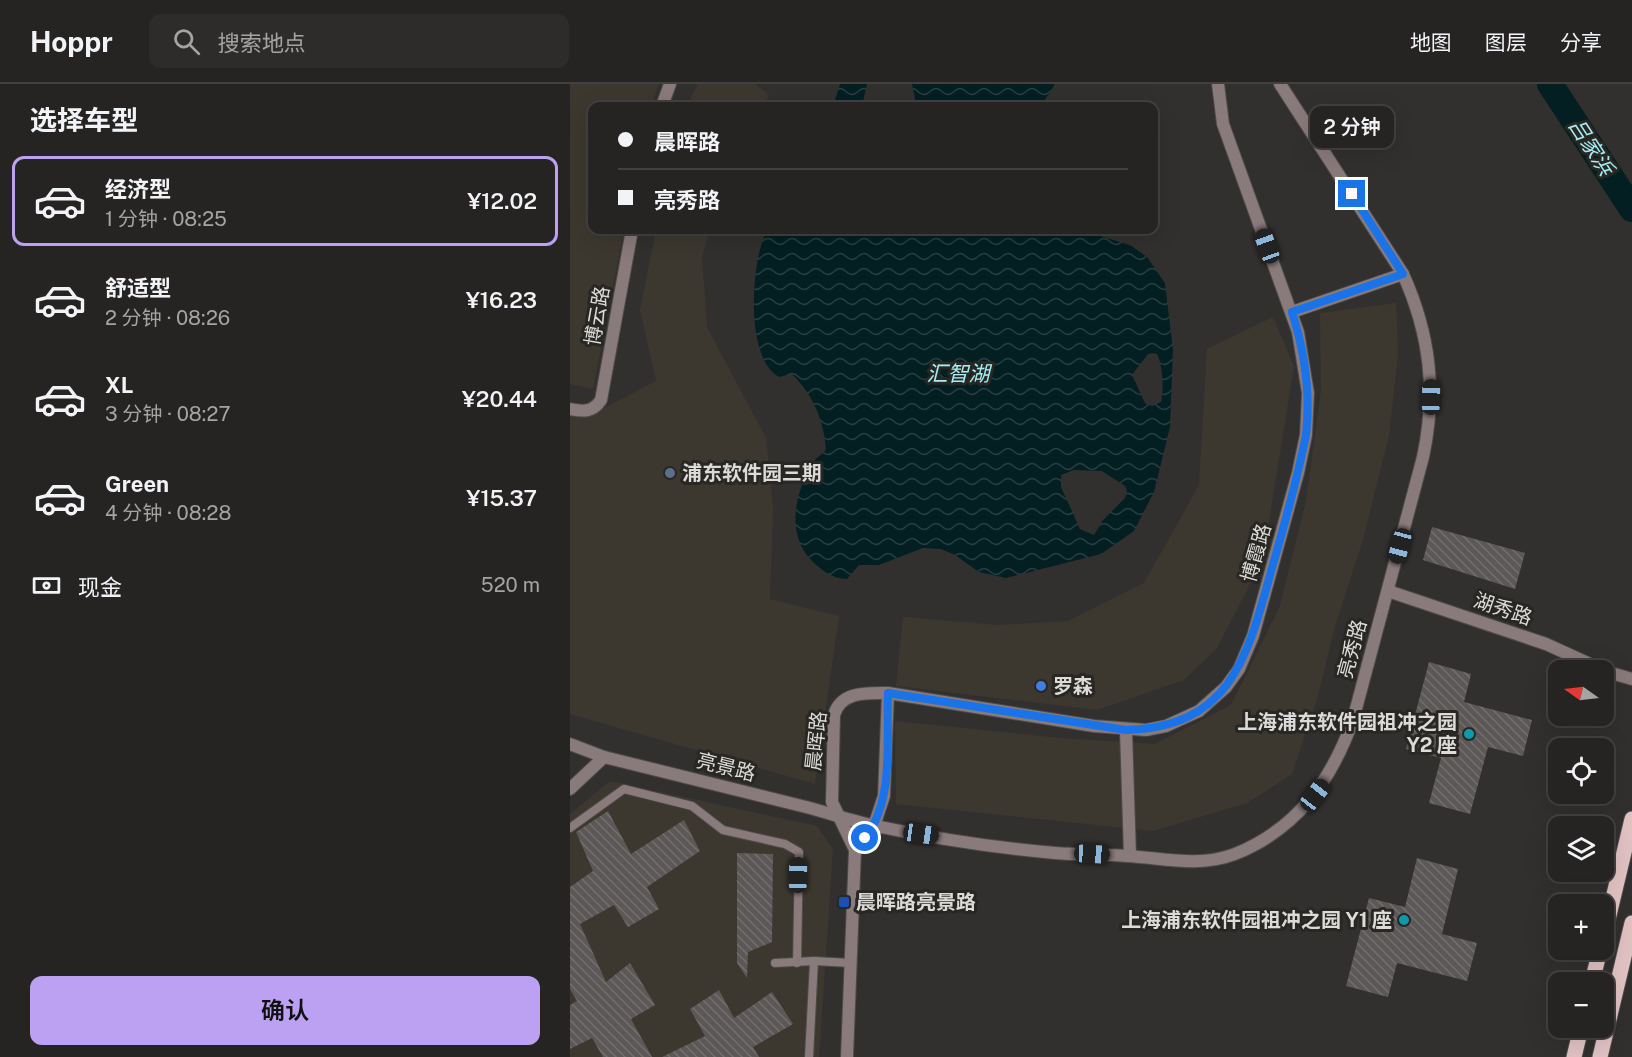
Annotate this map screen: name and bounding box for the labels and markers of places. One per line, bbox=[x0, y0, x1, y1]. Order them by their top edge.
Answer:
place label: 浦东软件园三期 bbox=[682, 461, 822, 485]
marker: 浦东软件园三期 bbox=[663, 466, 677, 480]
place label: 罗森 bbox=[1053, 674, 1093, 698]
marker: 罗森 bbox=[1034, 679, 1048, 693]
place label: 上海浦东软件园祖冲之园 Y2 座 bbox=[1237, 710, 1457, 757]
marker: 上海浦东软件园祖冲之园 Y2 座 bbox=[1462, 727, 1476, 741]
place label: 晨晖路亮景路 bbox=[856, 890, 976, 914]
marker: 晨晖路亮景路 bbox=[837, 895, 851, 909]
place label: 上海浦东软件园祖冲之园 Y1 座 bbox=[1121, 908, 1392, 932]
marker: 上海浦东软件园祖冲之园 Y1 座 bbox=[1397, 913, 1411, 927]

